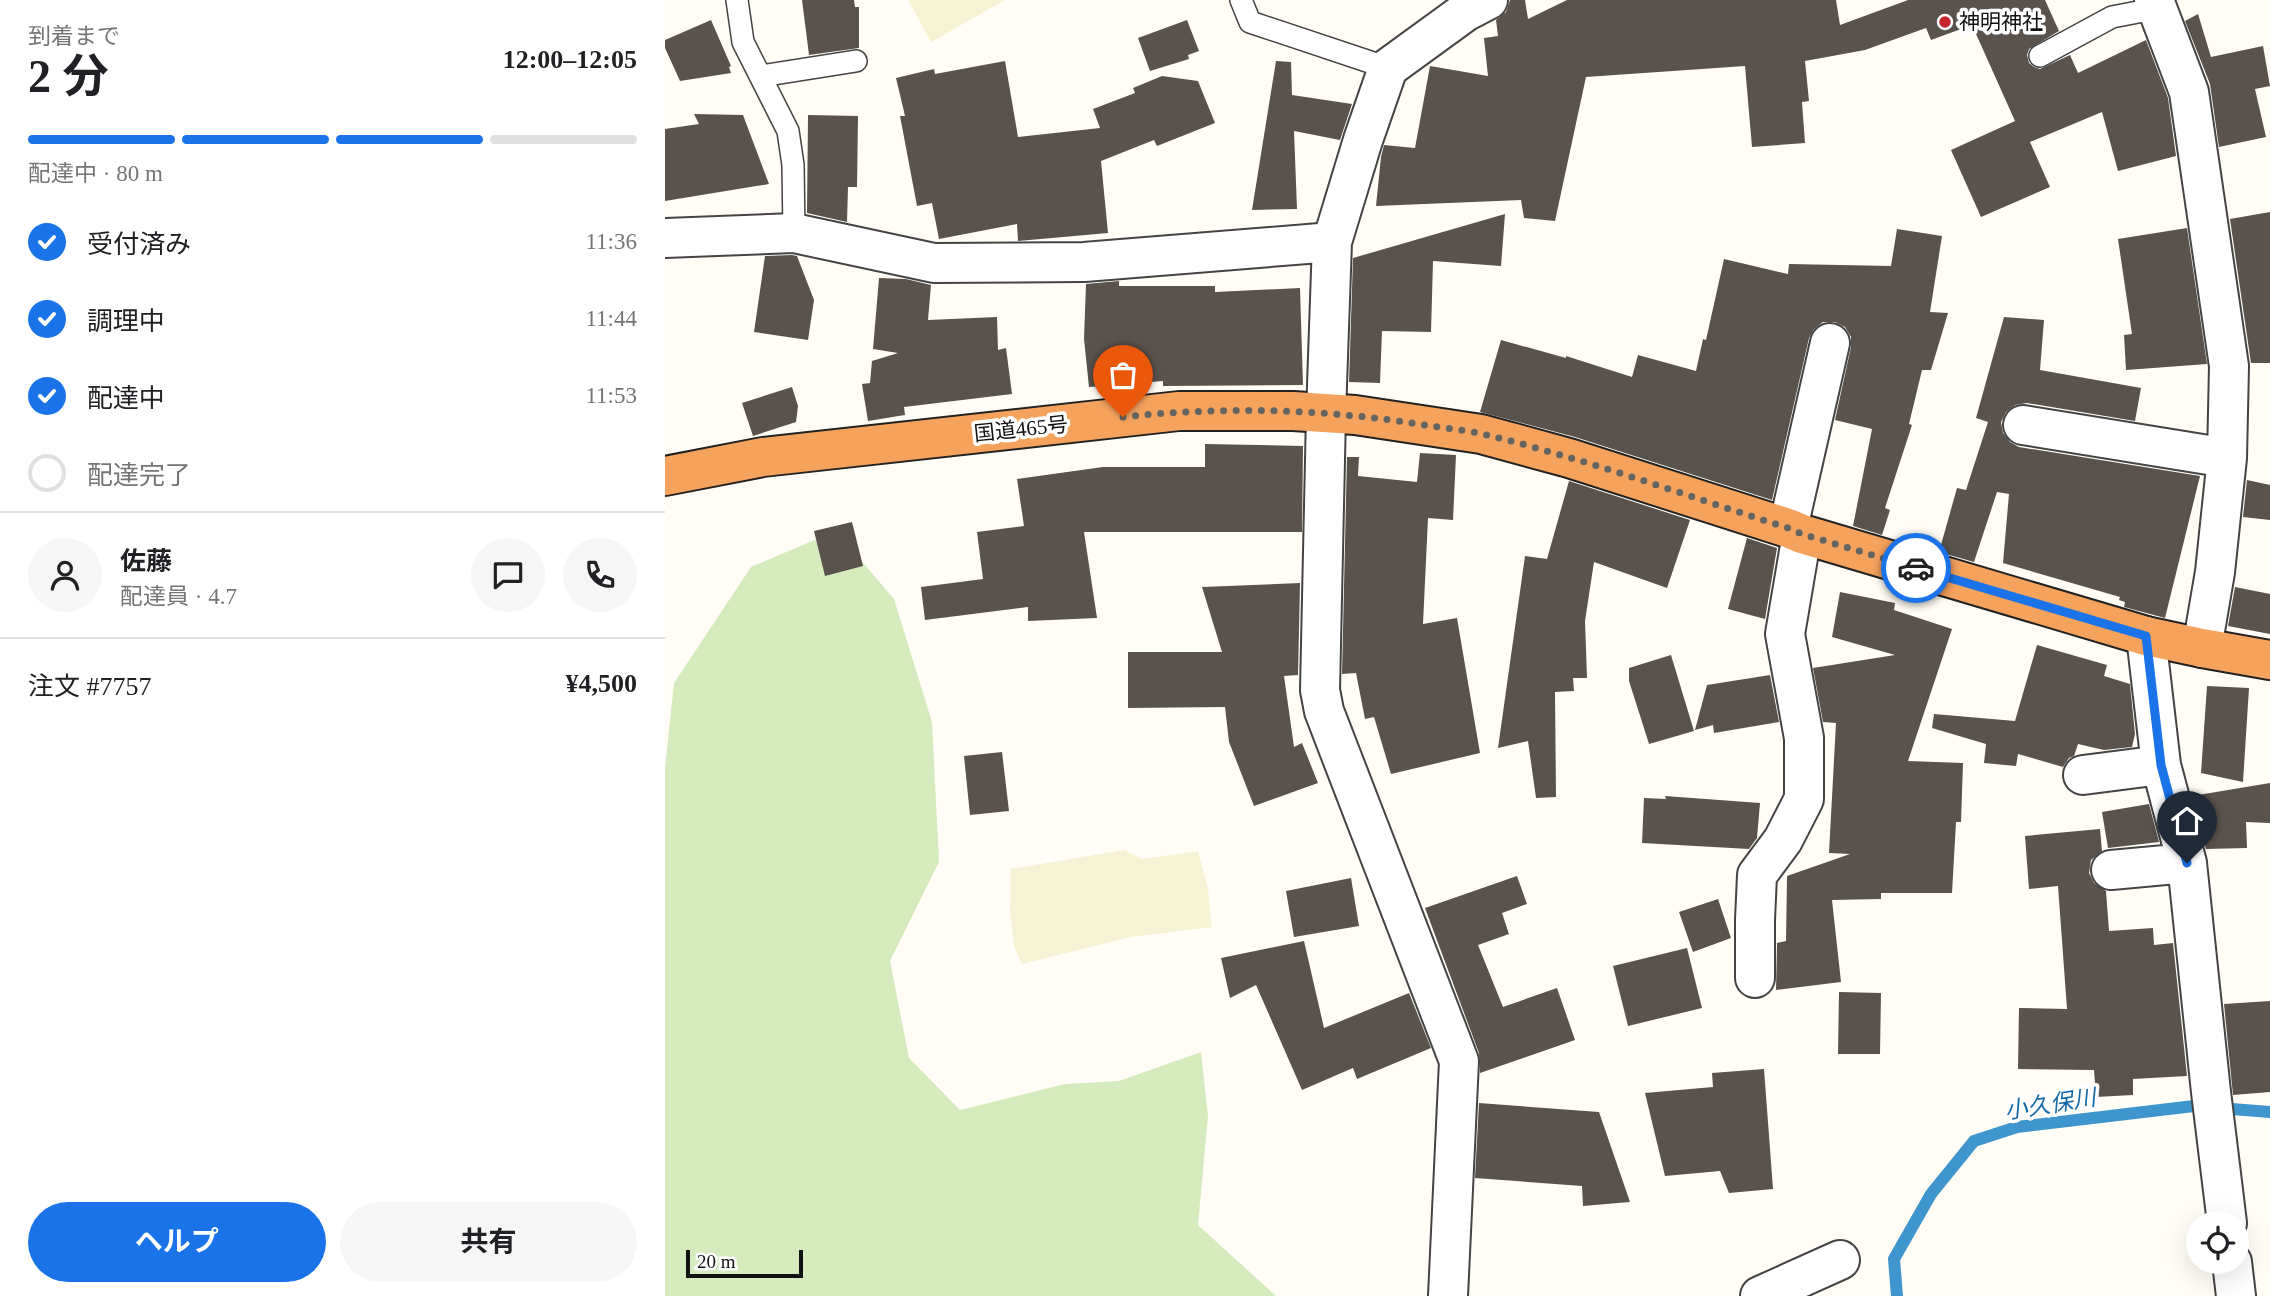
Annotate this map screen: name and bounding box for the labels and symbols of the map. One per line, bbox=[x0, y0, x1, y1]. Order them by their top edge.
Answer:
place label: 神明神社 bbox=[1959, 10, 2043, 34]
marker: 神明神社 bbox=[1937, 14, 1953, 30]
pin bbox=[1093, 345, 1153, 417]
street label: 国道465号 bbox=[973, 412, 1069, 446]
courier bbox=[1881, 533, 1951, 603]
pin bbox=[2157, 791, 2217, 863]
water label: 小久保川 bbox=[2003, 1084, 2100, 1124]
scale bar bbox=[686, 1247, 803, 1279]

